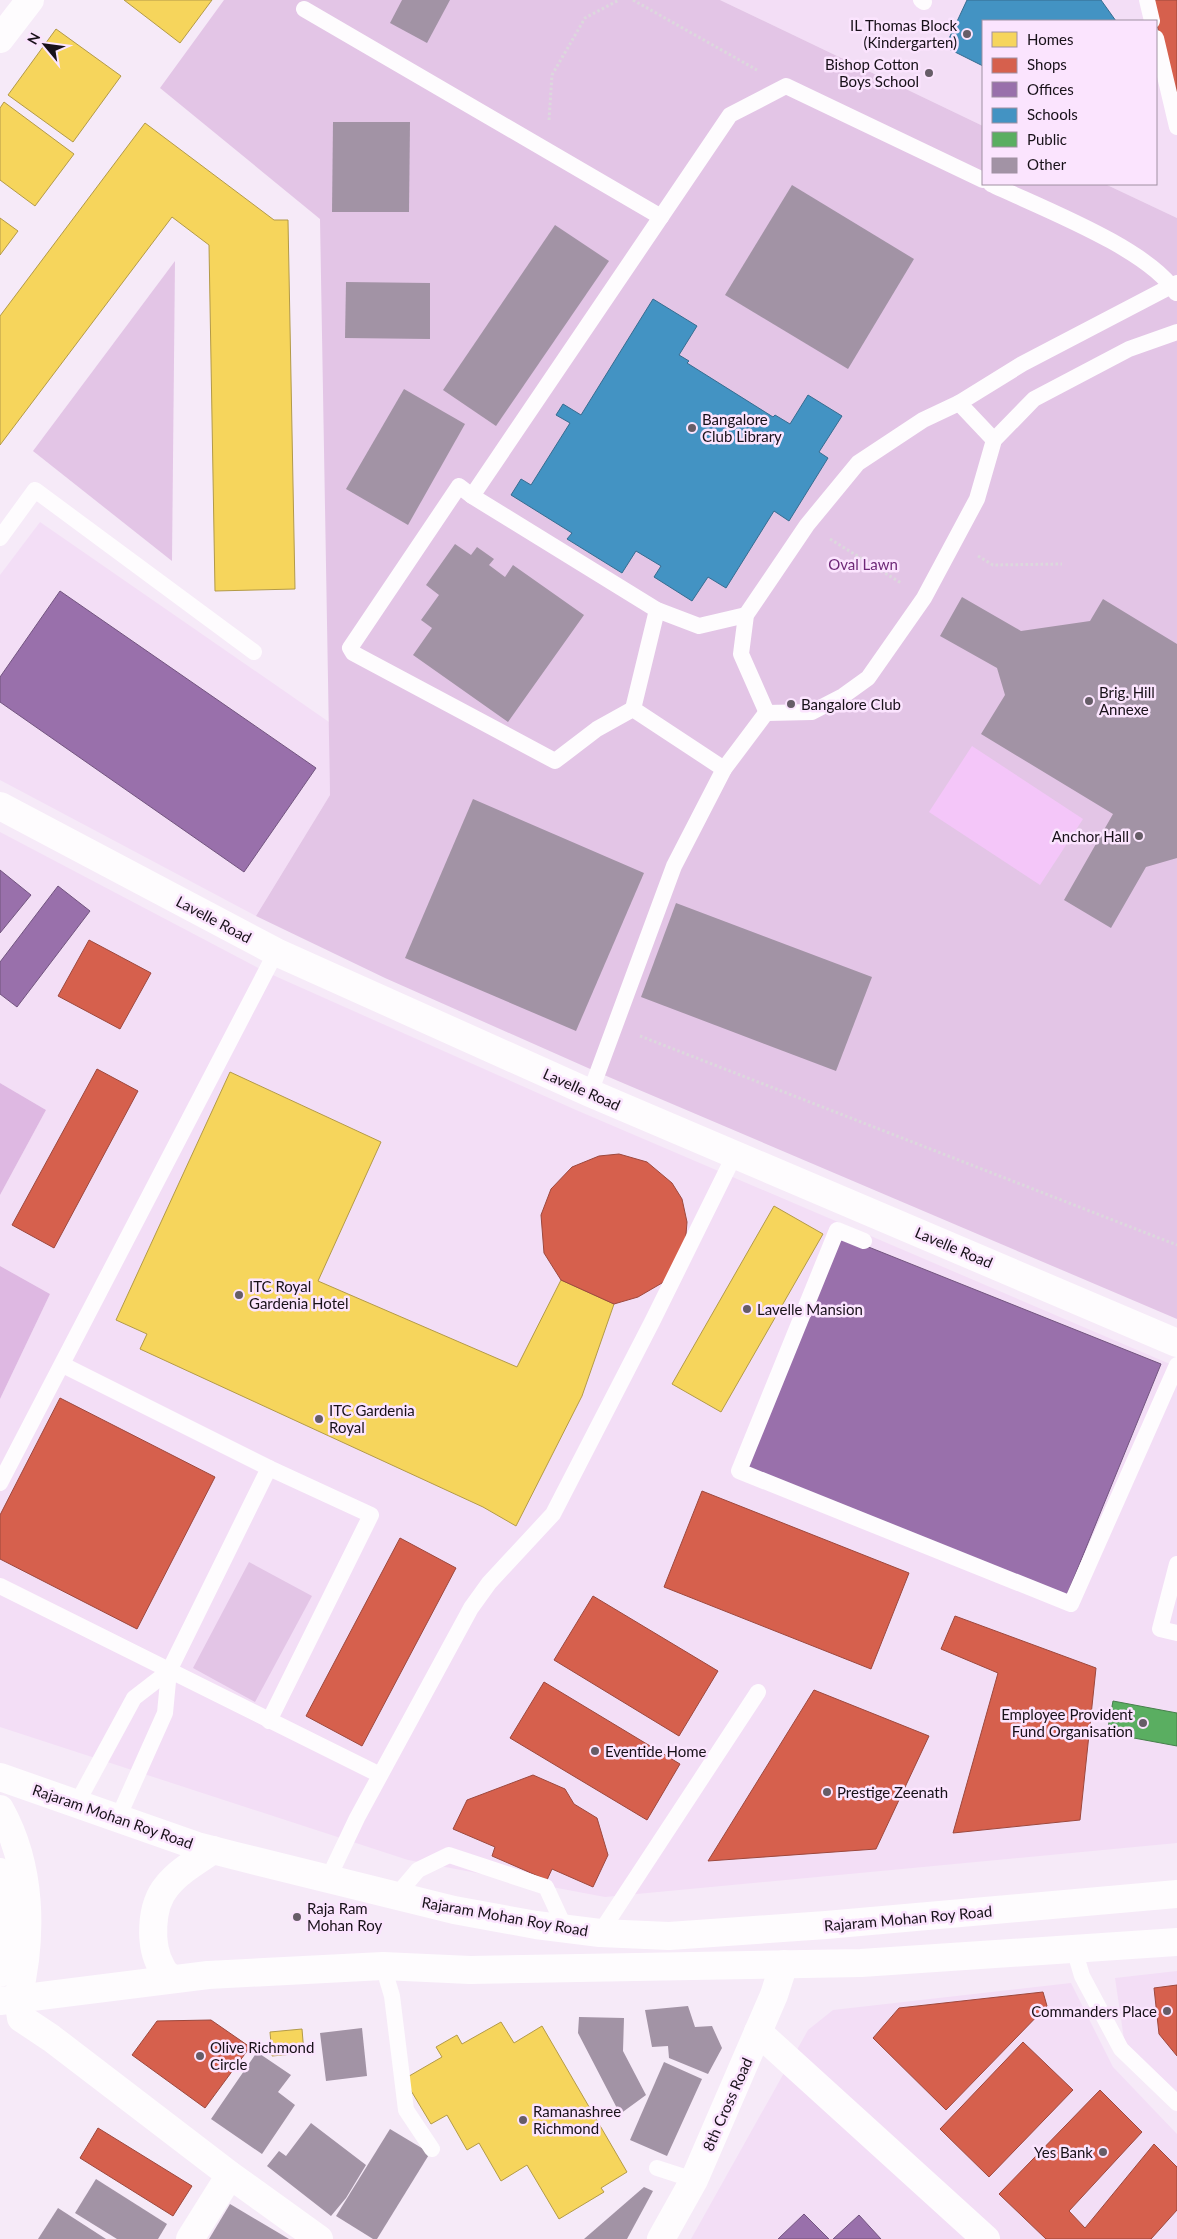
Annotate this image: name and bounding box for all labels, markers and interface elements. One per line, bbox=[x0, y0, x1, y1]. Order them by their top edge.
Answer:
place label: IL Thomas Block (Kindergarten) bbox=[850, 16, 957, 51]
north arrow bbox=[20, 20, 70, 70]
legend bbox=[982, 20, 1157, 185]
marker: IL Thomas Block (Kindergarten) bbox=[961, 28, 973, 40]
text: N bbox=[23, 30, 43, 47]
text: Homes bbox=[1027, 30, 1073, 48]
place label: Bishop Cotton Boys School bbox=[825, 55, 919, 90]
text: Shops bbox=[1027, 55, 1067, 73]
marker: Bishop Cotton Boys School bbox=[923, 67, 935, 79]
text: Offices bbox=[1027, 80, 1074, 98]
text: Schools bbox=[1027, 105, 1078, 123]
text: Public bbox=[1027, 130, 1067, 148]
text: Other bbox=[1027, 155, 1067, 173]
place label: Bangalore Club Library bbox=[702, 410, 782, 445]
marker: Bangalore Club Library bbox=[686, 422, 698, 434]
park label: Oval Lawn bbox=[828, 555, 898, 573]
place label: Brig. Hill Annexe bbox=[1099, 683, 1155, 718]
place label: Bangalore Club bbox=[801, 695, 901, 713]
marker: Brig. Hill Annexe bbox=[1083, 695, 1095, 707]
marker: Bangalore Club bbox=[785, 698, 797, 710]
place label: Anchor Hall bbox=[1052, 827, 1129, 845]
marker: Anchor Hall bbox=[1133, 830, 1145, 842]
street label: Lavelle Road bbox=[173, 892, 255, 946]
street label: Lavelle Road bbox=[541, 1064, 623, 1114]
street label: Lavelle Road bbox=[912, 1223, 996, 1271]
place label: ITC Royal Gardenia Hotel bbox=[249, 1277, 349, 1312]
marker: ITC Royal Gardenia Hotel bbox=[233, 1289, 245, 1301]
place label: Lavelle Mansion bbox=[757, 1300, 863, 1318]
marker: Lavelle Mansion bbox=[741, 1303, 753, 1315]
place label: ITC Gardenia Royal bbox=[329, 1401, 415, 1436]
marker: ITC Gardenia Royal bbox=[313, 1413, 325, 1425]
place label: Employee Provident Fund Organisation bbox=[1001, 1705, 1134, 1740]
marker: Employee Provident Fund Organisation bbox=[1137, 1717, 1149, 1729]
place label: Eventide Home bbox=[605, 1742, 706, 1760]
marker: Eventide Home bbox=[589, 1745, 601, 1757]
street label: Rajaram Mohan Roy Road bbox=[30, 1780, 196, 1852]
place label: Prestige Zeenath bbox=[837, 1783, 948, 1801]
marker: Prestige Zeenath bbox=[821, 1786, 833, 1798]
street label: Rajaram Mohan Roy Road bbox=[420, 1892, 590, 1940]
place label: Raja Ram Mohan Roy bbox=[307, 1899, 382, 1934]
street label: Rajaram Mohan Roy Road bbox=[823, 1902, 993, 1934]
marker: Raja Ram Mohan Roy bbox=[291, 1911, 303, 1923]
place label: Commanders Place bbox=[1031, 2002, 1157, 2020]
marker: Commanders Place bbox=[1161, 2005, 1173, 2017]
place label: Olive Richmond Circle bbox=[210, 2038, 314, 2073]
marker: Olive Richmond Circle bbox=[194, 2050, 206, 2062]
street label: 8th Cross Road bbox=[698, 2055, 756, 2153]
place label: Ramanashree Richmond bbox=[533, 2102, 621, 2137]
marker: Ramanashree Richmond bbox=[517, 2114, 529, 2126]
place label: Yes Bank bbox=[1034, 2143, 1093, 2161]
marker: Yes Bank bbox=[1097, 2146, 1109, 2158]

